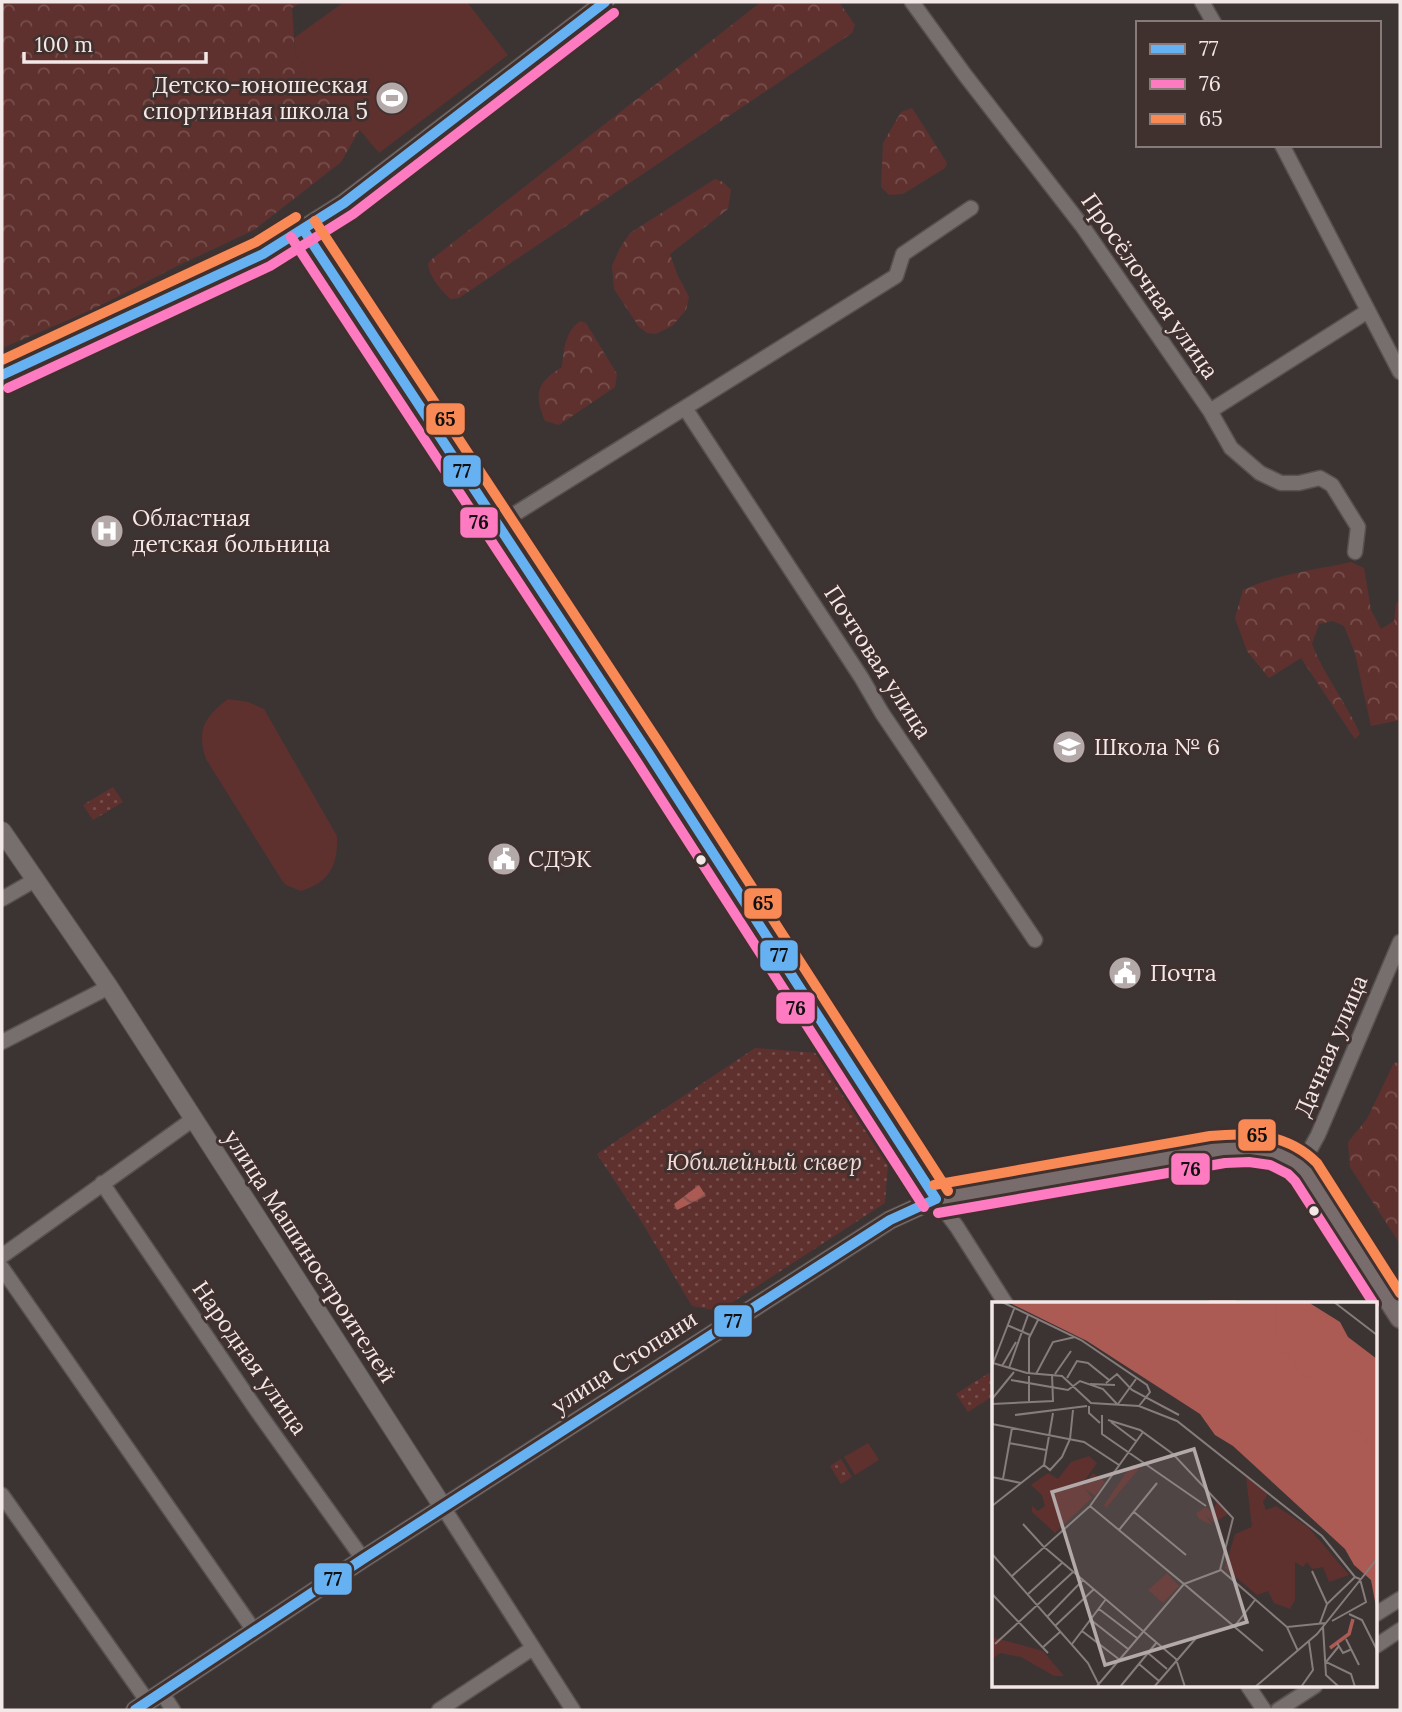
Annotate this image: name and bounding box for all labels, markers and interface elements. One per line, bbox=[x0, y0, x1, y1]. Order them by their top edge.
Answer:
scale bar bbox=[24, 21, 206, 65]
legend bbox=[1136, 21, 1381, 147]
text: 100 m bbox=[35, 31, 93, 58]
text: 77 bbox=[1199, 35, 1219, 62]
place label: Детско-юношеская спортивная школа 5 bbox=[143, 70, 368, 125]
text: 76 bbox=[1199, 70, 1221, 97]
sports icon: Детско-юношеская спортивная школа 5 bbox=[373, 79, 411, 117]
text: 65 bbox=[1199, 105, 1223, 132]
street label: Просёлочная улица bbox=[1075, 187, 1225, 384]
line badge: 65 bbox=[425, 402, 466, 436]
text: 65 bbox=[434, 407, 456, 431]
line badge: 77 bbox=[442, 454, 482, 488]
text: 77 bbox=[453, 459, 471, 483]
place label: Областная детская больница bbox=[132, 503, 331, 558]
line badge: 76 bbox=[459, 506, 499, 539]
text: 76 bbox=[469, 510, 489, 534]
hospital icon: Областная детская больница bbox=[88, 512, 126, 550]
street label: Почтовая улица bbox=[818, 580, 939, 744]
school or university icon: Школа № 6 bbox=[1050, 728, 1088, 766]
place label: Школа № 6 bbox=[1094, 732, 1220, 761]
public building icon: СДЭК bbox=[485, 840, 523, 878]
place label: СДЭК bbox=[528, 844, 592, 873]
unlabelled marker bbox=[694, 853, 708, 867]
line badge: 65 bbox=[743, 887, 783, 920]
text: 65 bbox=[752, 891, 774, 915]
line badge: 77 bbox=[759, 939, 799, 972]
text: 77 bbox=[770, 943, 788, 967]
public building icon: Почта bbox=[1106, 954, 1144, 992]
place label: Почта bbox=[1150, 958, 1217, 987]
street label: Дачная улица bbox=[1288, 970, 1374, 1121]
line badge: 76 bbox=[775, 991, 816, 1025]
text: 76 bbox=[786, 996, 806, 1020]
line badge: 65 bbox=[1237, 1118, 1277, 1152]
text: 65 bbox=[1246, 1123, 1268, 1147]
street label: улица Машиностроителей bbox=[218, 1124, 403, 1388]
park label: Юбилейный сквер bbox=[666, 1147, 862, 1176]
line badge: 76 bbox=[1170, 1152, 1211, 1186]
text: 76 bbox=[1181, 1157, 1201, 1181]
unlabelled marker bbox=[1307, 1204, 1321, 1218]
street label: Народная улица bbox=[187, 1275, 314, 1440]
inset map bbox=[992, 1302, 1378, 1688]
street label: улица Стопани bbox=[545, 1304, 702, 1419]
line badge: 77 bbox=[713, 1304, 753, 1338]
text: 77 bbox=[724, 1309, 742, 1333]
line badge: 77 bbox=[313, 1562, 353, 1596]
text: 77 bbox=[324, 1567, 342, 1591]

